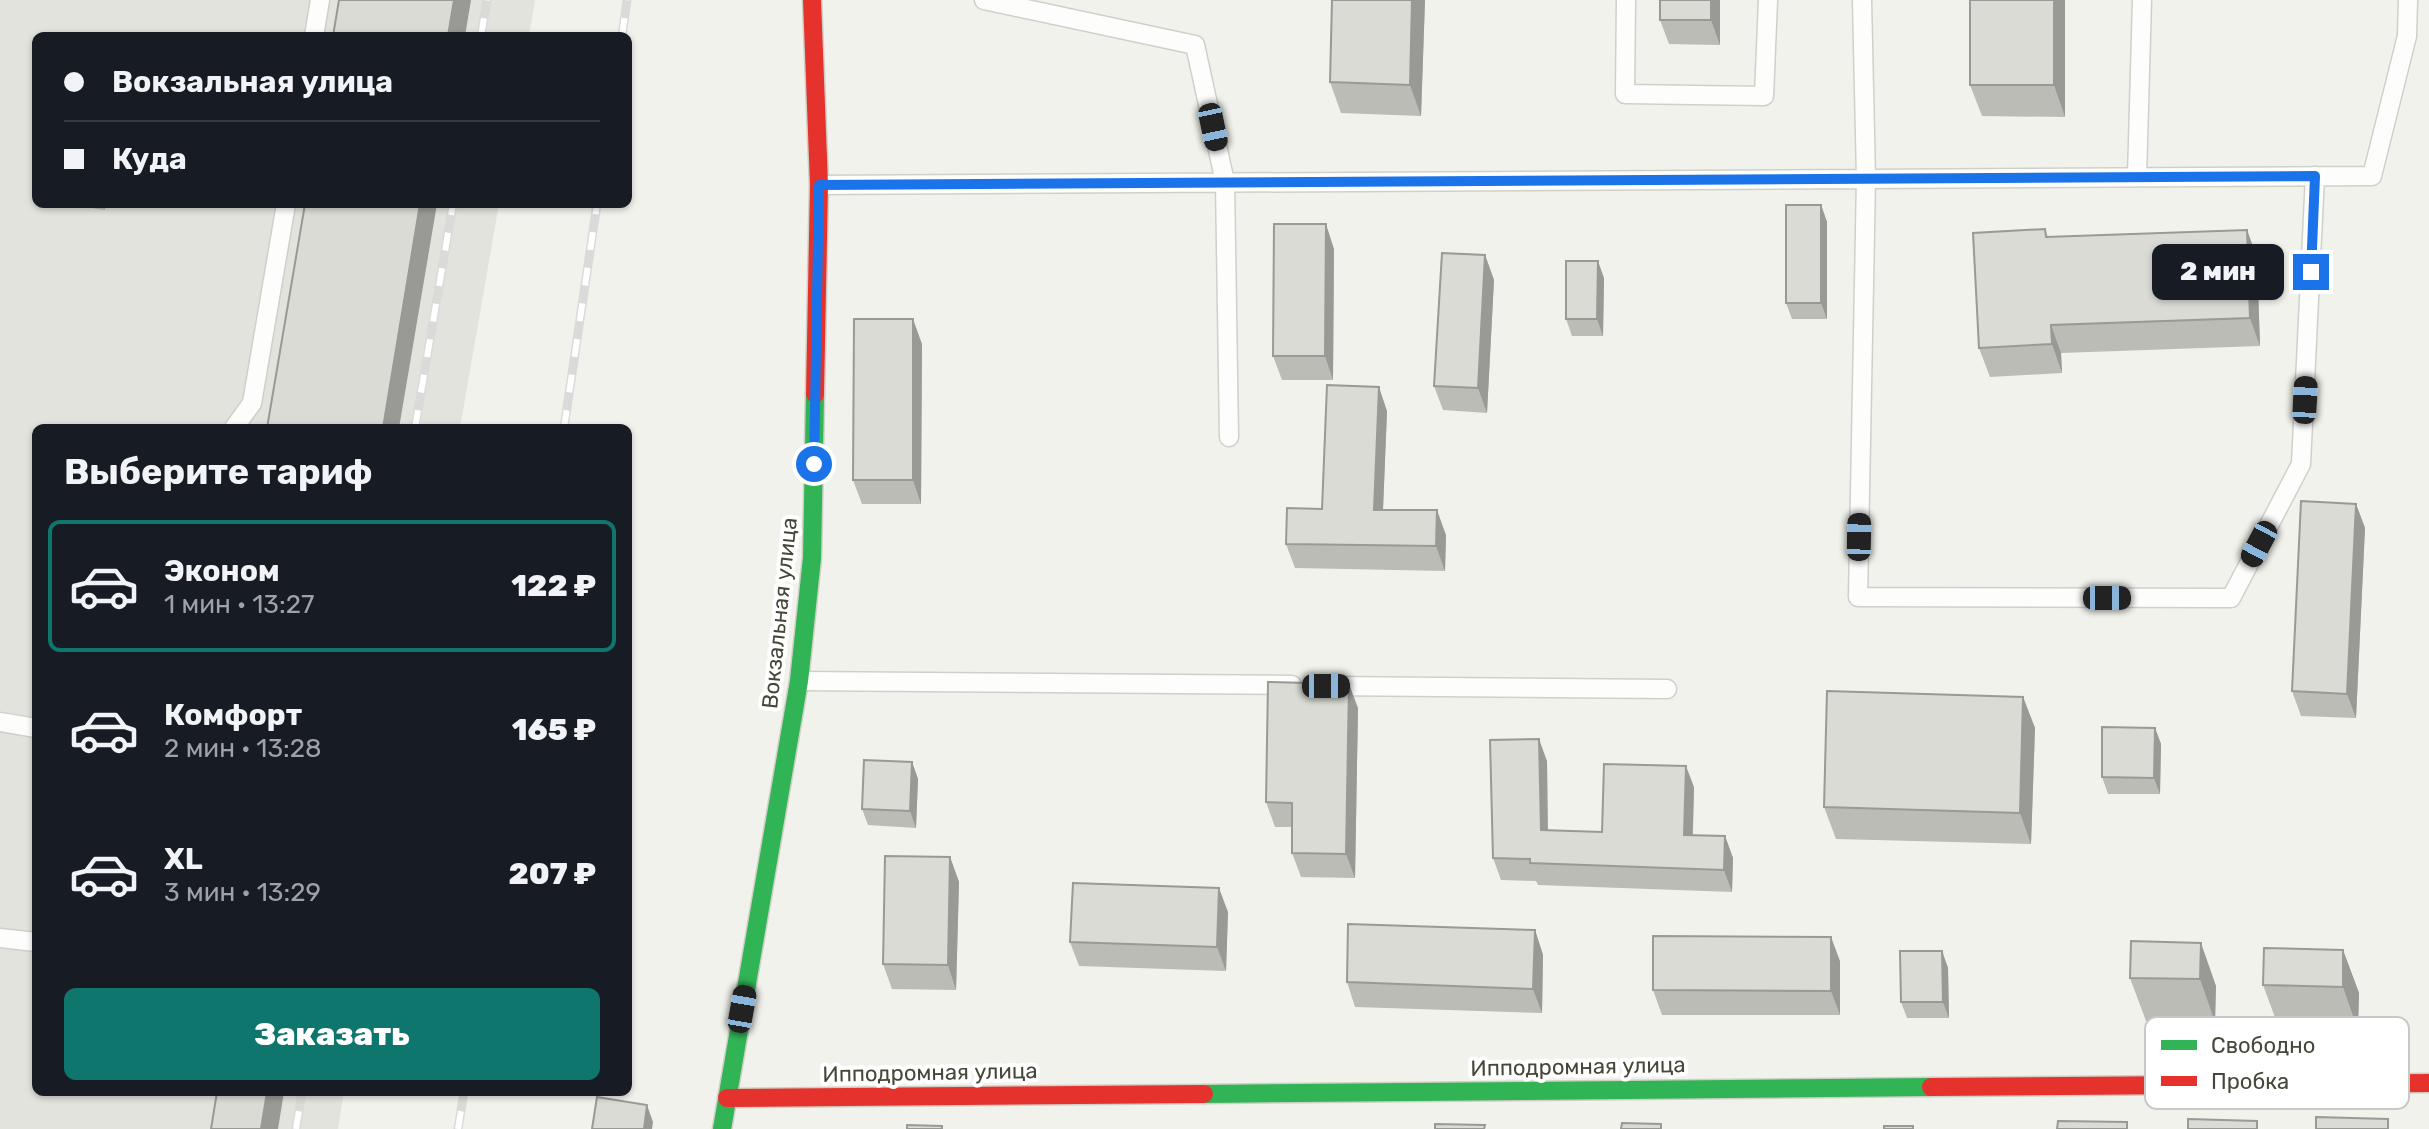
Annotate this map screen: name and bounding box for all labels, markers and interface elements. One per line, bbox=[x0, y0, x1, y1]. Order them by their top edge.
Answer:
text: Вокзальная улица bbox=[112, 64, 393, 100]
car bbox=[1196, 101, 1230, 153]
text: Куда bbox=[112, 141, 187, 177]
callout: 2 мин bbox=[2151, 244, 2283, 300]
route end bbox=[2293, 254, 2329, 290]
text: 2 мин bbox=[2180, 256, 2256, 287]
car bbox=[2292, 375, 2318, 425]
route start bbox=[796, 446, 832, 482]
text: Выберите тариф bbox=[64, 450, 373, 493]
car bbox=[1847, 513, 1871, 561]
street label: Вокзальная улица bbox=[756, 516, 803, 710]
car bbox=[2237, 517, 2281, 571]
icon: car bbox=[68, 550, 140, 622]
text: Эконом bbox=[164, 553, 280, 589]
text: 122 ₽ bbox=[511, 568, 596, 604]
car bbox=[2083, 586, 2131, 610]
text: 1 мин · 13:27 bbox=[164, 589, 314, 620]
car bbox=[1302, 674, 1350, 698]
icon: car bbox=[68, 694, 140, 766]
text: Комфорт bbox=[164, 697, 302, 733]
text: 165 ₽ bbox=[512, 712, 596, 748]
text: 2 мин · 13:28 bbox=[164, 733, 322, 764]
icon: car bbox=[68, 838, 140, 910]
text: XL bbox=[164, 841, 203, 877]
text: 207 ₽ bbox=[508, 856, 596, 892]
text: 3 мин · 13:29 bbox=[164, 877, 321, 908]
car bbox=[726, 983, 758, 1035]
button: Заказать bbox=[64, 988, 600, 1080]
legend bbox=[2145, 1017, 2409, 1109]
text: Свободно bbox=[2211, 1032, 2315, 1059]
street label: Ипподромная улица bbox=[1470, 1051, 1686, 1082]
street label: Ипподромная улица bbox=[822, 1057, 1038, 1088]
text: Пробка bbox=[2211, 1068, 2289, 1095]

